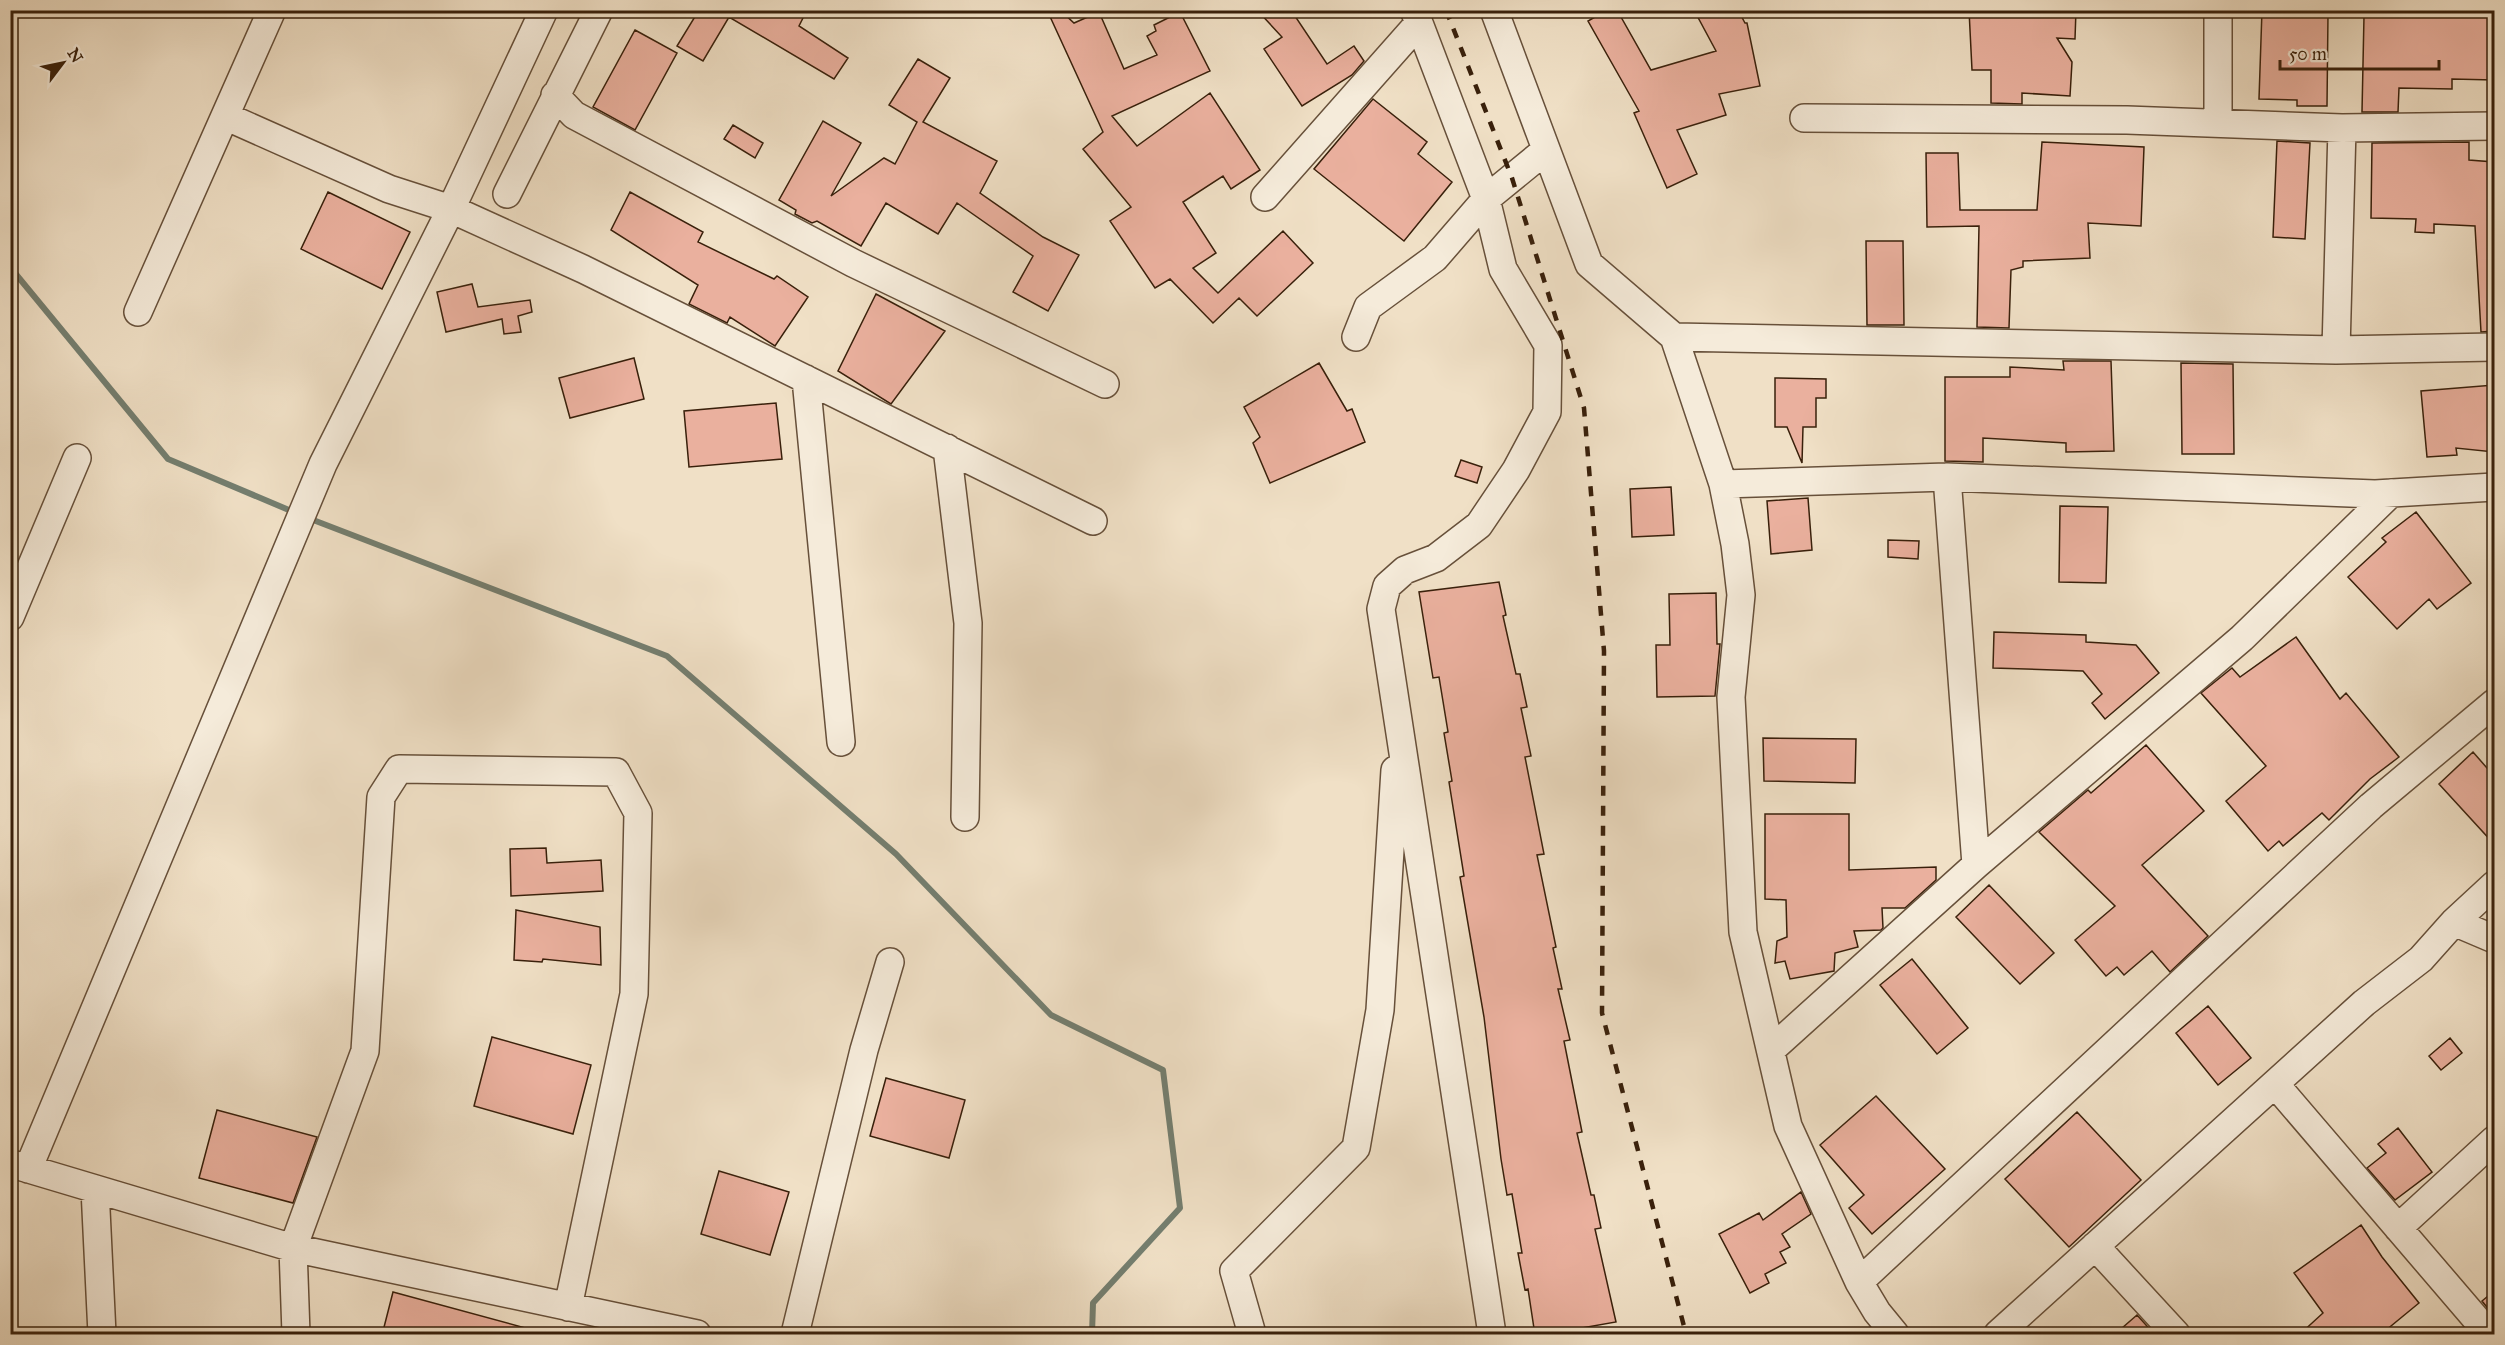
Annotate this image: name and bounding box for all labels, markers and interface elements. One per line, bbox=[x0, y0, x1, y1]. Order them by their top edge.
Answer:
north arrow bbox=[33, 33, 93, 93]
scale bar bbox=[2280, 33, 2439, 71]
text: 50 m bbox=[2289, 43, 2327, 65]
text: N bbox=[64, 45, 87, 66]

